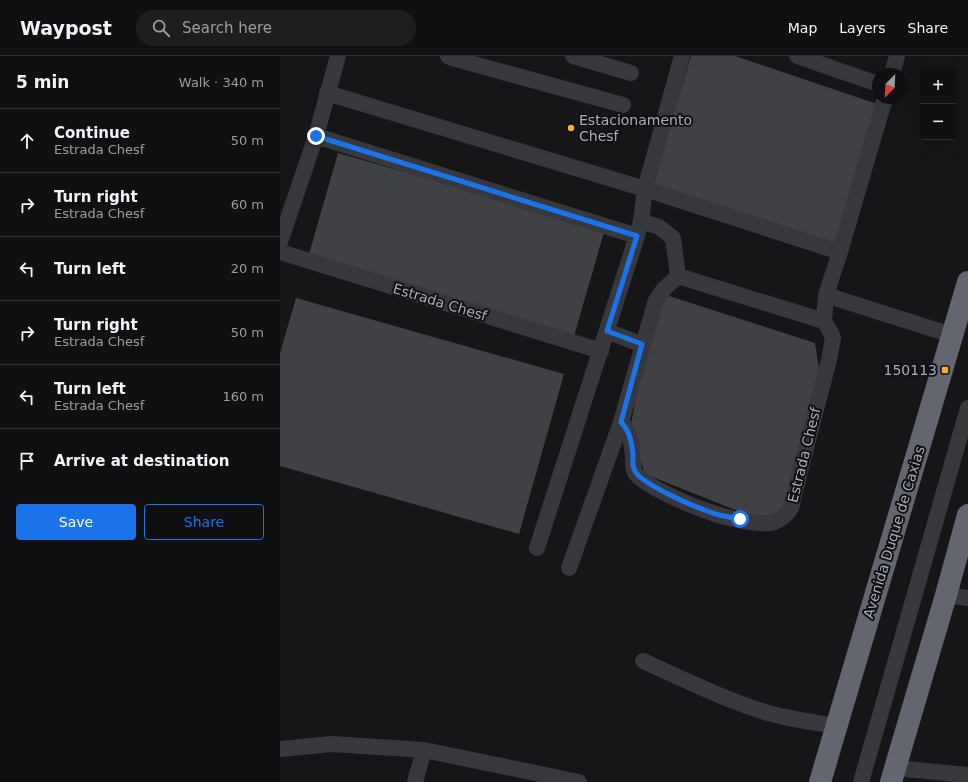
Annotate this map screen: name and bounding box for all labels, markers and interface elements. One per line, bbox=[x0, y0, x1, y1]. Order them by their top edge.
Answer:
search box bbox=[136, 10, 416, 46]
text: Waypost bbox=[20, 17, 112, 39]
icon: search bbox=[150, 17, 172, 39]
text: Search here bbox=[182, 19, 272, 37]
text: Map bbox=[788, 20, 817, 36]
text: Layers bbox=[839, 20, 886, 36]
text: Share bbox=[908, 20, 948, 36]
north arrow bbox=[872, 68, 908, 104]
map controls bbox=[920, 68, 956, 140]
button: + bbox=[920, 68, 956, 104]
text: 5 min bbox=[16, 72, 69, 92]
text: Walk · 340 m bbox=[179, 75, 264, 90]
button: − bbox=[920, 104, 956, 140]
place label: Estacionamento Chesf bbox=[579, 112, 692, 144]
marker: Estacionamento Chesf bbox=[566, 123, 576, 133]
text: Continue bbox=[54, 124, 130, 142]
route end bbox=[307, 127, 325, 145]
icon: ahead bbox=[16, 130, 38, 152]
text: 50 m bbox=[231, 133, 264, 148]
text: Estrada Chesf bbox=[54, 142, 144, 157]
text: Turn right bbox=[54, 188, 138, 206]
icon: right bbox=[16, 194, 38, 216]
text: 60 m bbox=[231, 197, 264, 212]
text: Estrada Chesf bbox=[54, 206, 144, 221]
icon: left bbox=[16, 258, 38, 280]
text: Turn left bbox=[54, 260, 126, 278]
text: 20 m bbox=[231, 261, 264, 276]
street label: Estrada Chesf bbox=[391, 280, 490, 324]
text: Turn right bbox=[54, 316, 138, 334]
icon: right bbox=[16, 322, 38, 344]
text: 50 m bbox=[231, 325, 264, 340]
text: Estrada Chesf bbox=[54, 334, 144, 349]
place label: 150113 bbox=[884, 362, 937, 378]
marker: 150113 bbox=[940, 365, 950, 375]
text: Turn left bbox=[54, 380, 126, 398]
icon: left bbox=[16, 386, 38, 408]
text: 160 m bbox=[222, 389, 264, 404]
text: Estrada Chesf bbox=[54, 398, 144, 413]
street label: Estrada Chesf bbox=[784, 405, 824, 504]
street label: Avenida Duque de Caxias bbox=[860, 444, 928, 620]
icon: arrive bbox=[16, 450, 38, 472]
text: Arrive at destination bbox=[54, 452, 229, 470]
button: Save bbox=[16, 504, 136, 540]
button: Share bbox=[144, 504, 264, 540]
route start bbox=[731, 510, 749, 528]

